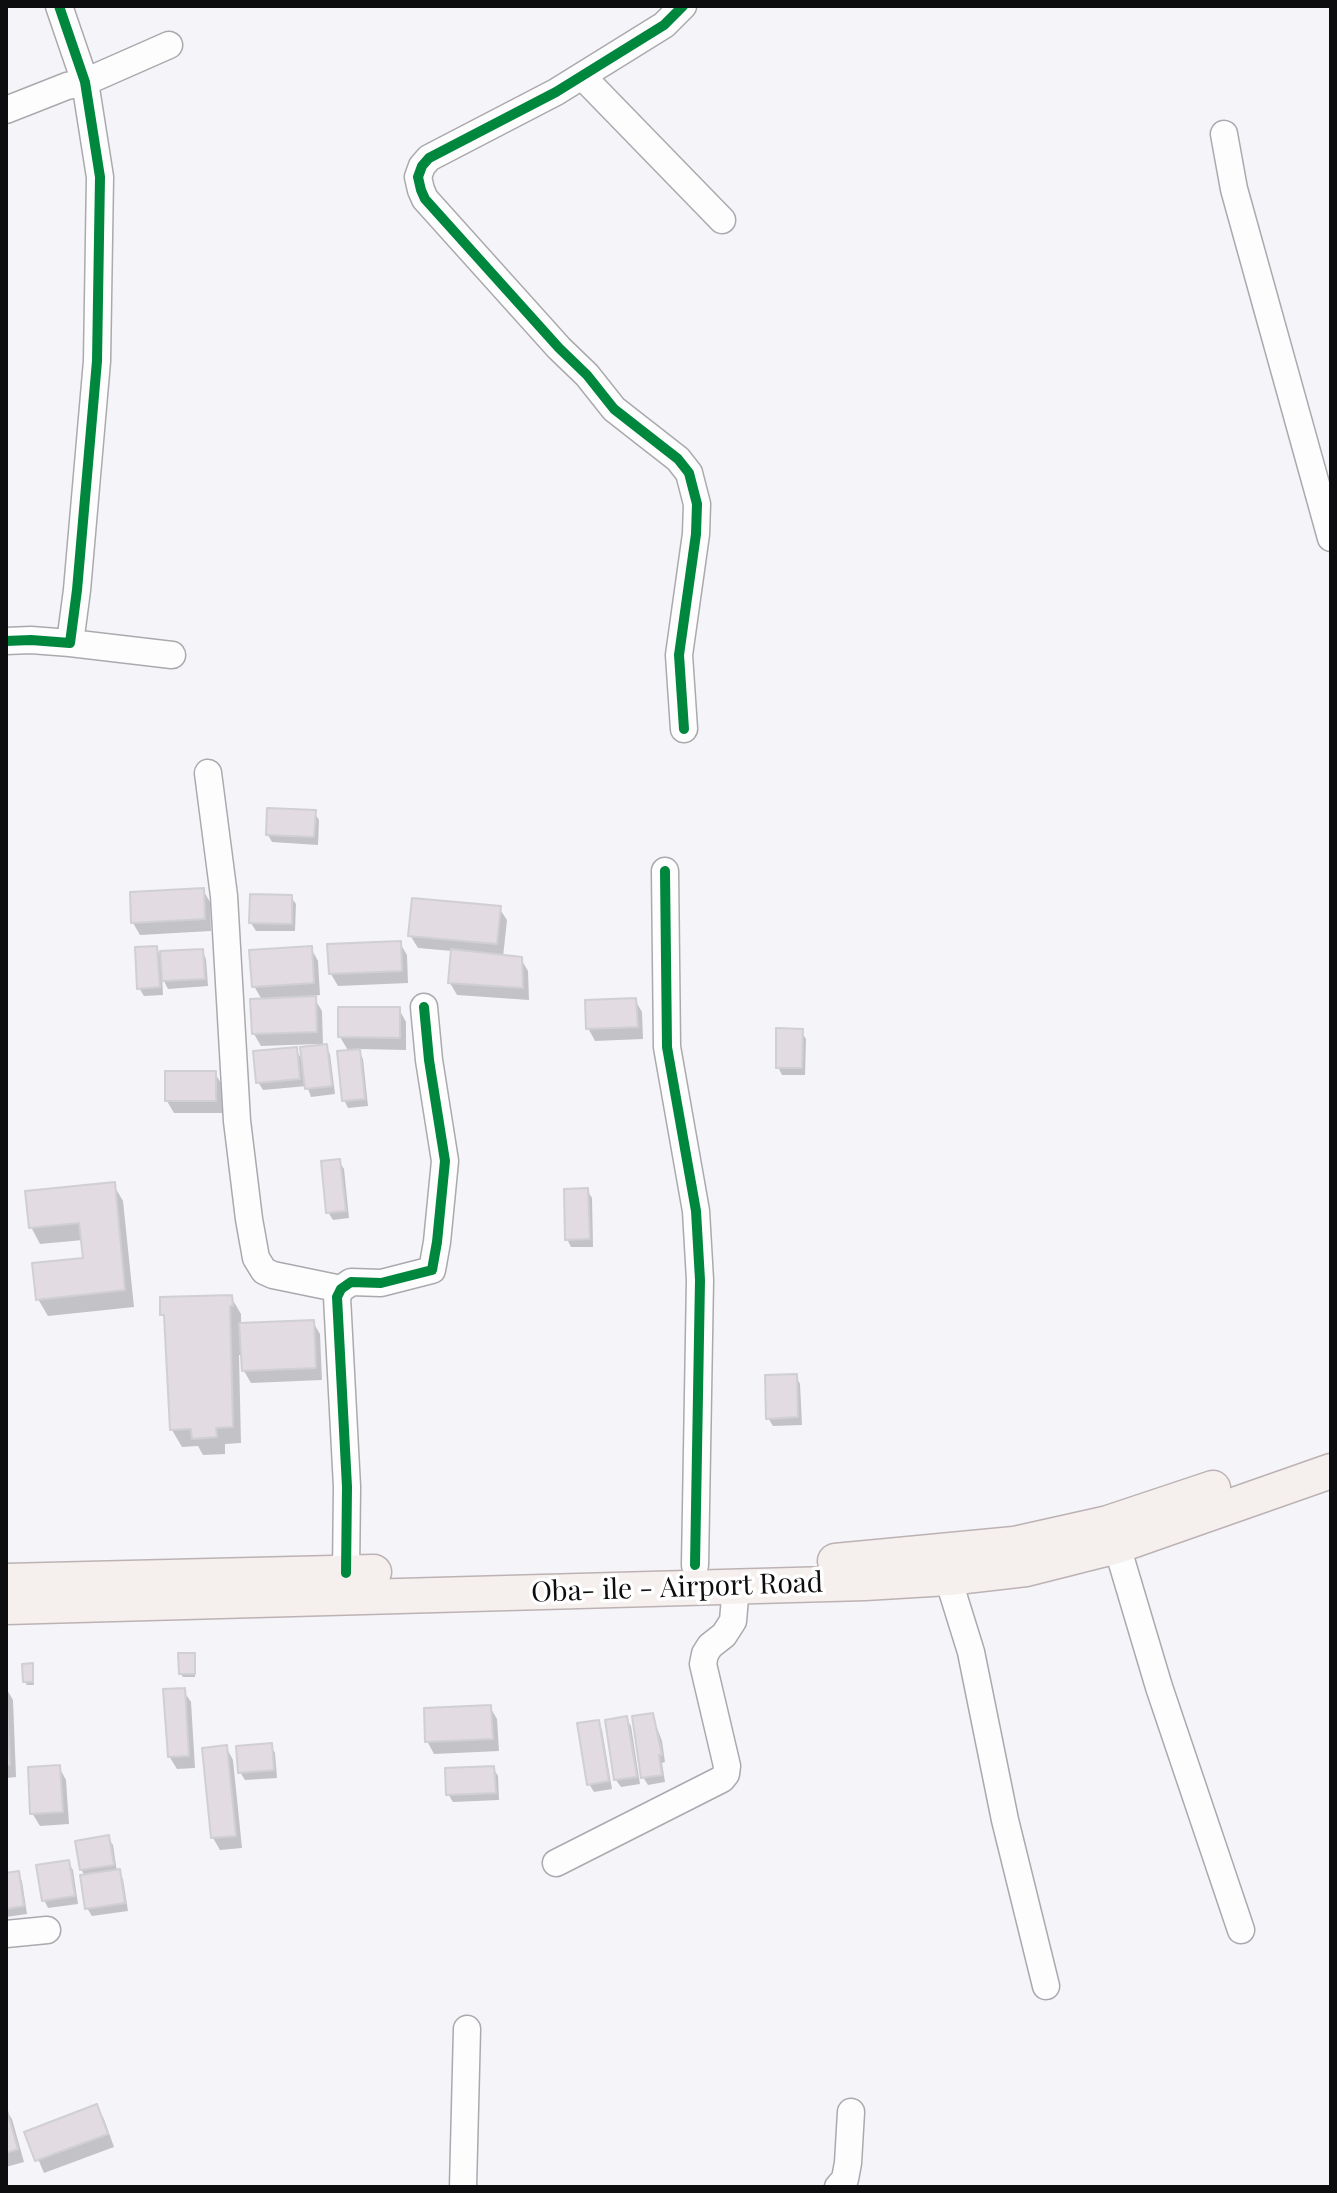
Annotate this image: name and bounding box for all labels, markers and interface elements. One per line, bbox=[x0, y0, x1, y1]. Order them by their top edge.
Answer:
street label: Oba- ile - Airport Road bbox=[530, 1566, 824, 1610]

